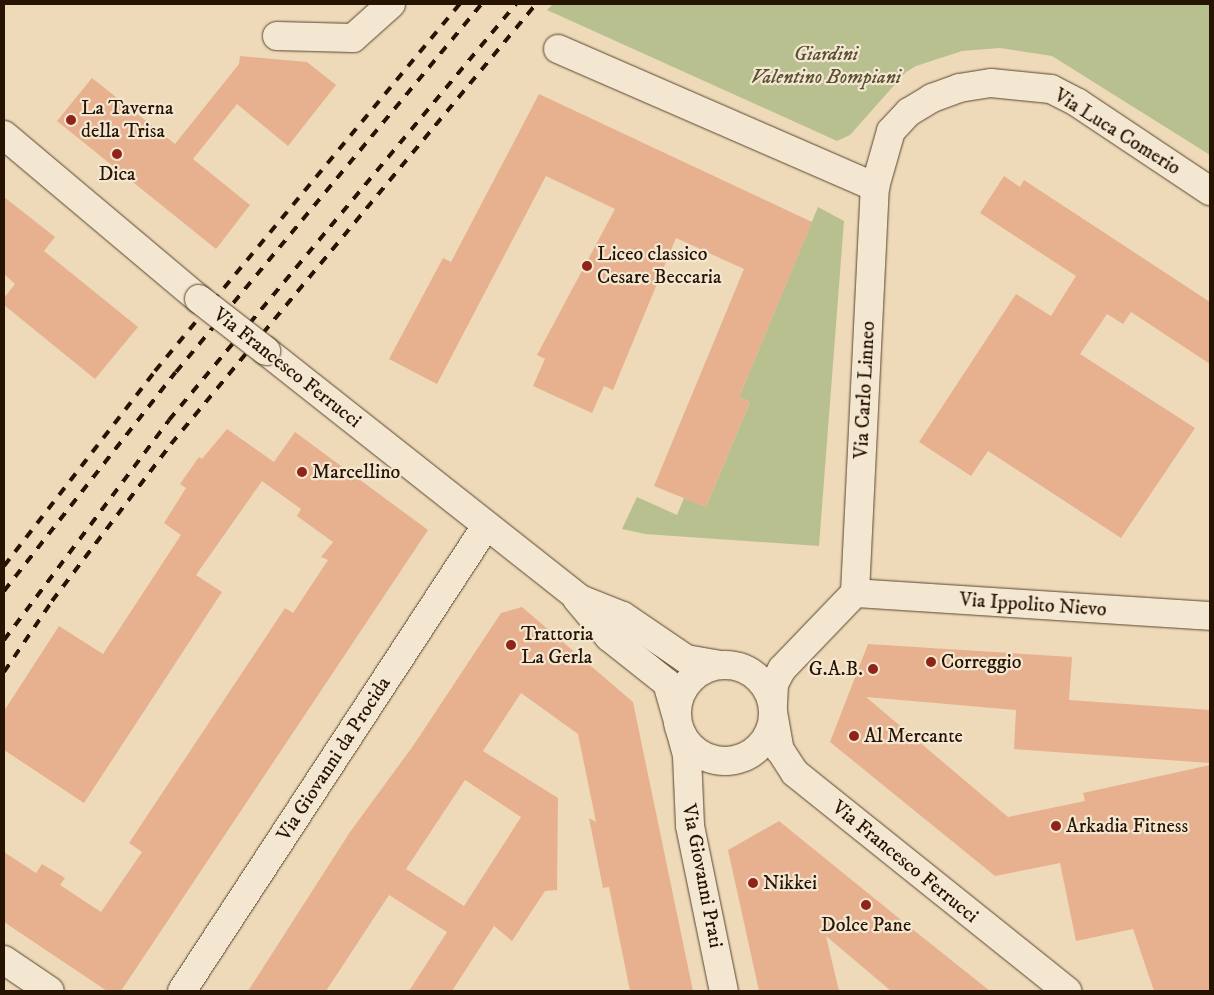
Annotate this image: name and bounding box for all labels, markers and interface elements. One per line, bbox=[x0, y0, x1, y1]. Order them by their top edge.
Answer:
park label: Giardini Valentino Bompiani bbox=[751, 43, 901, 90]
street label: Via Luca Comerio bbox=[1049, 84, 1185, 180]
place label: La Taverna della Trisa bbox=[81, 96, 173, 143]
marker: La Taverna della Trisa bbox=[65, 114, 77, 126]
marker: Dica bbox=[111, 148, 123, 160]
place label: Dica bbox=[98, 162, 136, 186]
place label: Liceo classico Cesare Beccaria bbox=[597, 243, 722, 290]
marker: Liceo classico Cesare Beccaria bbox=[581, 260, 593, 272]
street label: Via Francesco Ferrucci bbox=[208, 303, 366, 433]
street label: Via Carlo Linneo bbox=[849, 320, 881, 460]
place label: Marcellino bbox=[312, 460, 400, 484]
marker: Marcellino bbox=[296, 466, 308, 478]
street label: Via Ippolito Nievo bbox=[959, 588, 1107, 622]
place label: Trattoria La Gerla bbox=[521, 622, 594, 669]
marker: Trattoria La Gerla bbox=[505, 639, 517, 651]
place label: Correggio bbox=[941, 650, 1021, 674]
marker: Correggio bbox=[925, 656, 937, 668]
place label: G.A.B. bbox=[809, 657, 863, 681]
marker: G.A.B. bbox=[867, 663, 879, 675]
street label: Via Giovanni da Procida bbox=[272, 672, 396, 846]
place label: Al Mercante bbox=[864, 724, 963, 748]
marker: Al Mercante bbox=[848, 730, 860, 742]
street label: Via Francesco Ferrucci bbox=[827, 796, 983, 928]
street label: Via Giovanni Prati bbox=[676, 802, 728, 950]
place label: Arkadia Fitness bbox=[1066, 814, 1188, 838]
marker: Arkadia Fitness bbox=[1050, 820, 1062, 832]
place label: Nikkei bbox=[763, 871, 817, 895]
marker: Nikkei bbox=[747, 877, 759, 889]
marker: Dolce Pane bbox=[860, 899, 872, 911]
place label: Dolce Pane bbox=[821, 913, 911, 937]

